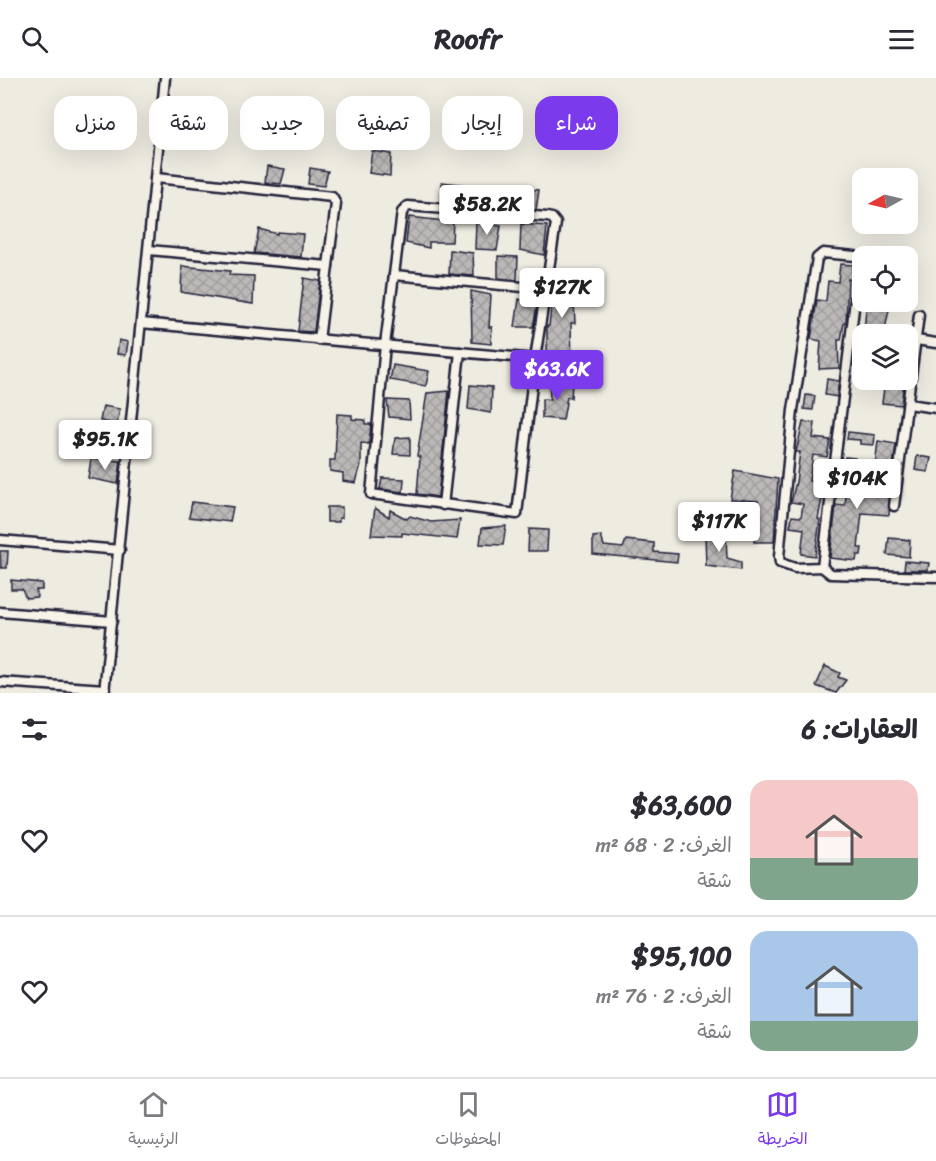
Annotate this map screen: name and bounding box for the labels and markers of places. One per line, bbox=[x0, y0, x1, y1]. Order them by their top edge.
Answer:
pin: $58.2K bbox=[438, 185, 536, 236]
pin: $127K bbox=[520, 268, 604, 319]
pin: $63.6K bbox=[508, 350, 606, 401]
pin: $95.1K bbox=[56, 420, 154, 471]
pin: $104K bbox=[815, 459, 899, 510]
pin: $117K bbox=[677, 502, 761, 553]

